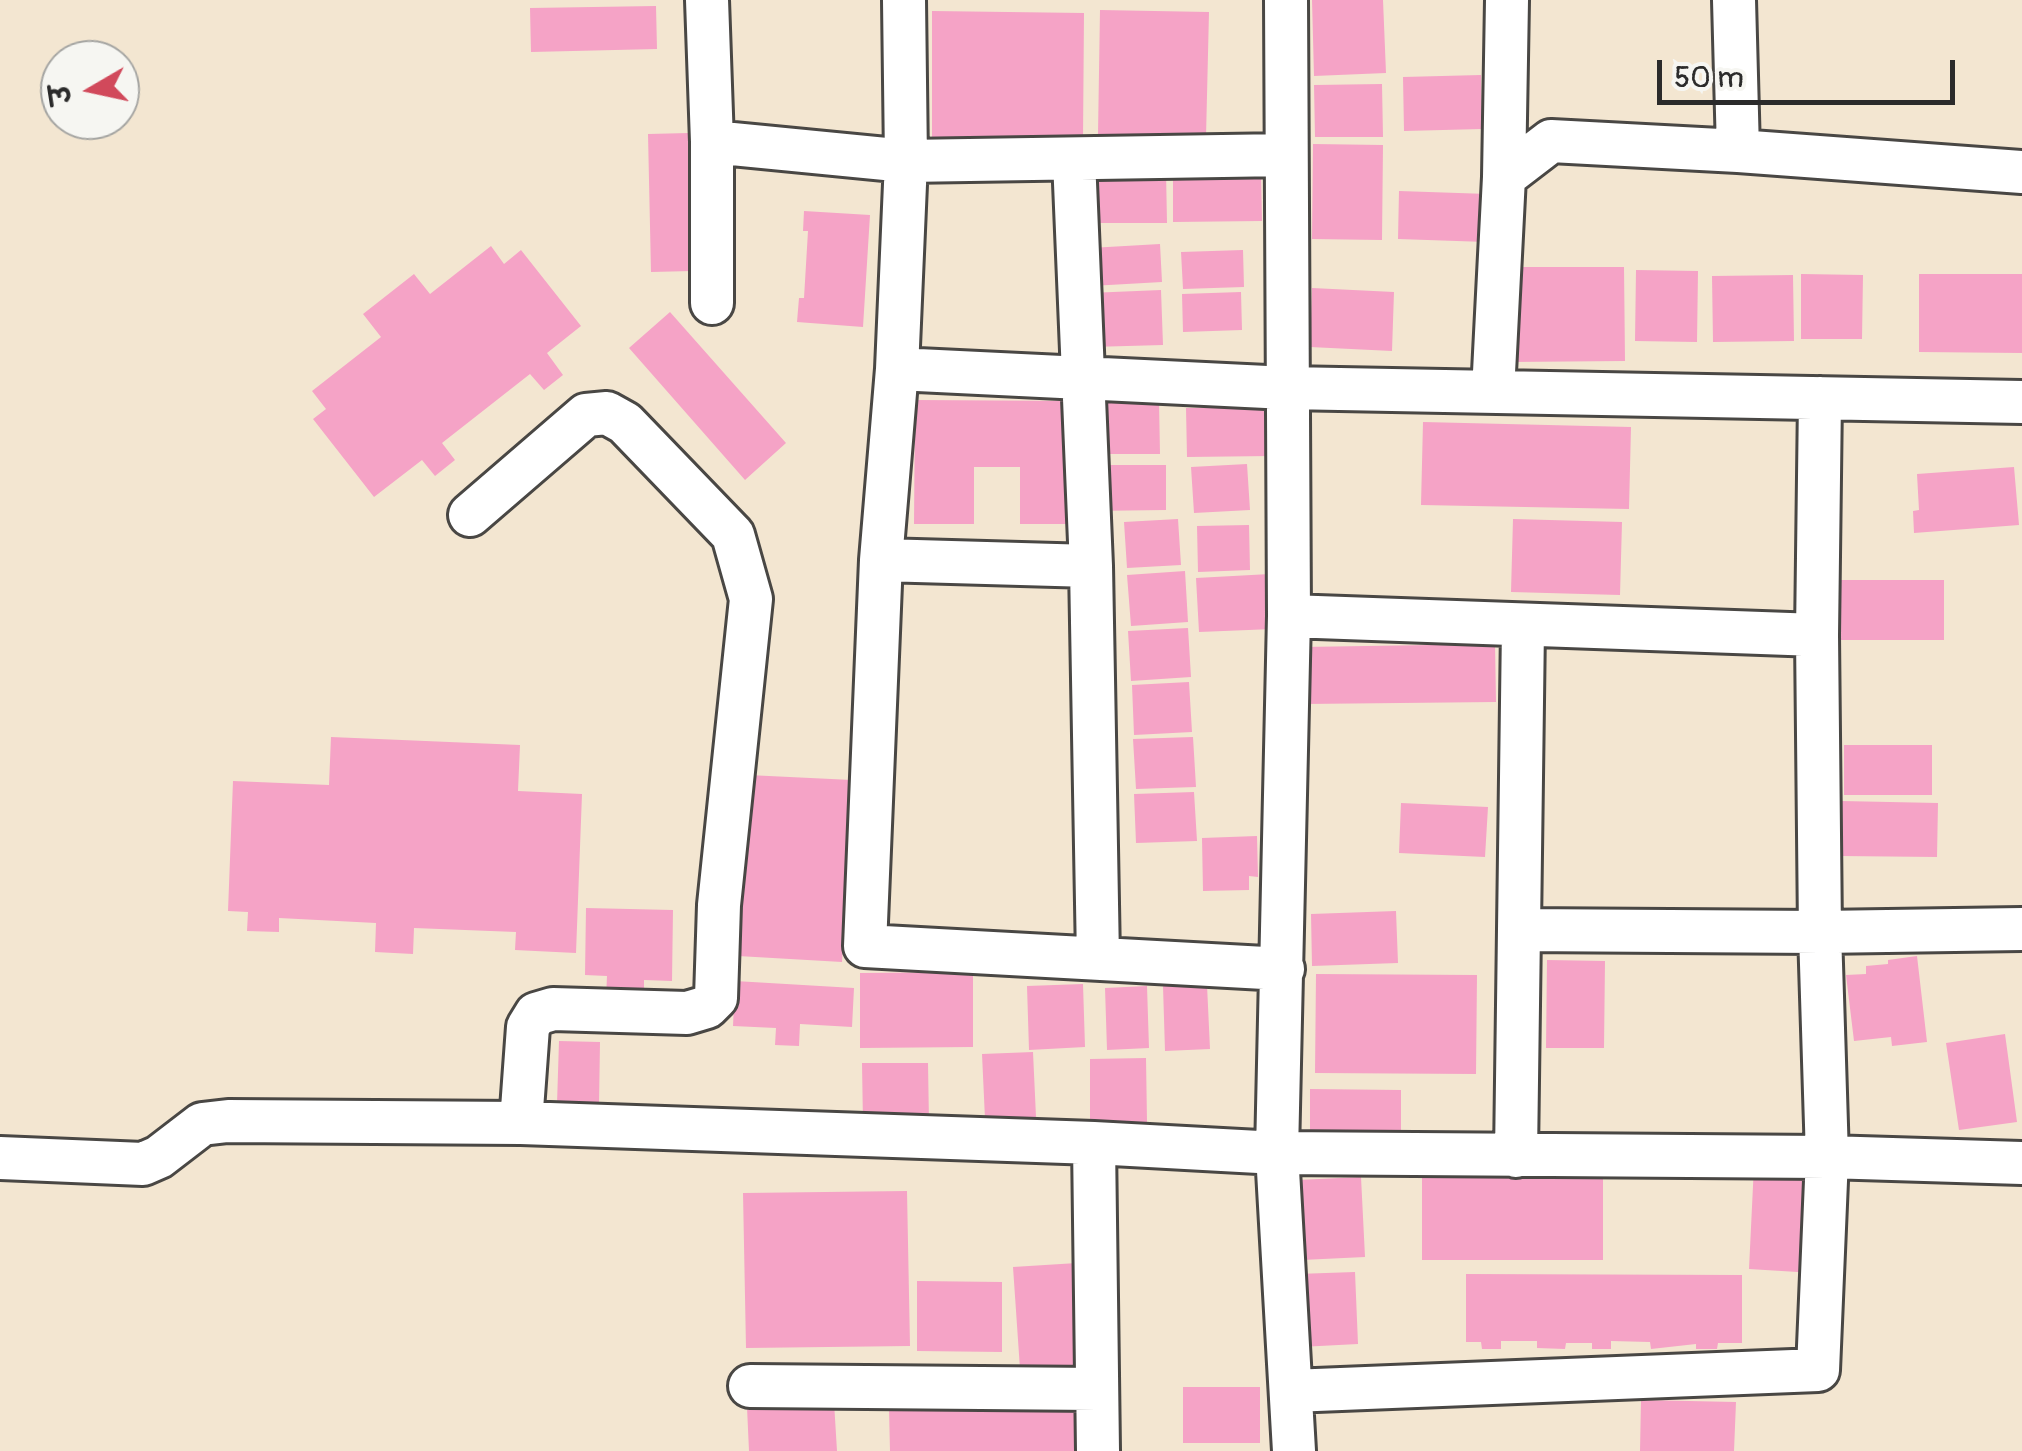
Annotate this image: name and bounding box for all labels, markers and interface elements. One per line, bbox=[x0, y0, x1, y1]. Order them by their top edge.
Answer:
north arrow bbox=[40, 40, 140, 140]
scale bar bbox=[1662, 40, 1960, 102]
text: 50 m bbox=[1674, 59, 1744, 96]
text: उ bbox=[43, 83, 81, 106]

